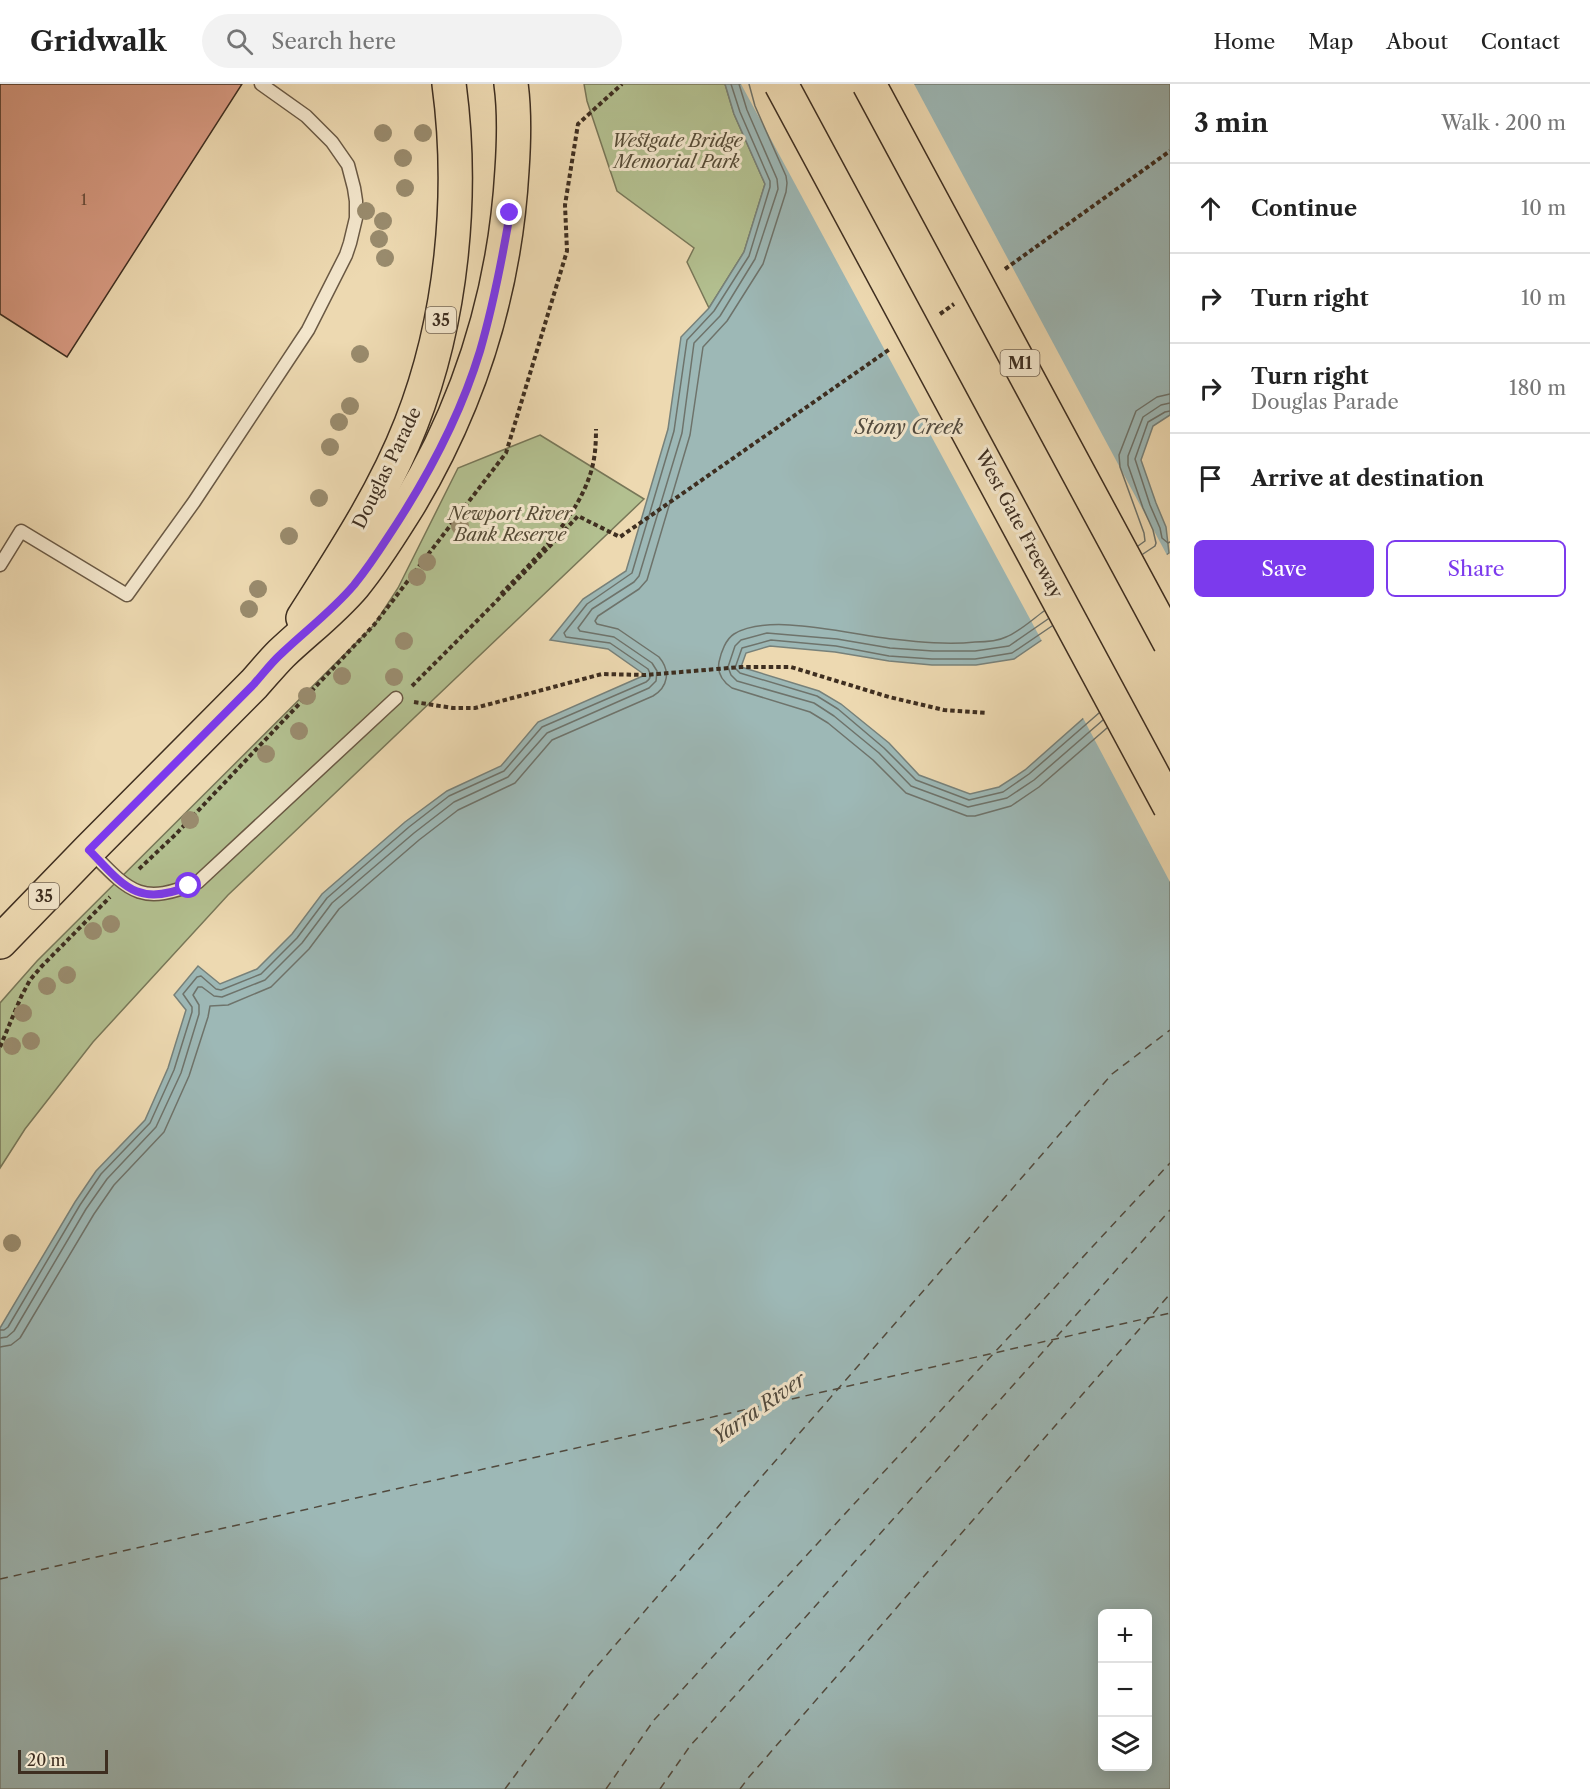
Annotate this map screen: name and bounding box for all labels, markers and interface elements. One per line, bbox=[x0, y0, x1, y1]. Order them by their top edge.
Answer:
search box bbox=[202, 14, 622, 68]
text: Gridwalk bbox=[30, 24, 166, 58]
icon: search bbox=[223, 25, 256, 58]
text: Search here bbox=[271, 28, 396, 55]
text: Home bbox=[1214, 29, 1275, 54]
text: Map bbox=[1308, 29, 1353, 54]
text: About bbox=[1386, 29, 1448, 54]
text: Contact bbox=[1481, 29, 1560, 54]
text: 3 min bbox=[1194, 107, 1268, 139]
text: Walk · 200 m bbox=[1441, 111, 1566, 135]
park label: Westgate Bridge Memorial Park bbox=[611, 130, 744, 173]
house number: 1 bbox=[81, 190, 88, 209]
icon: ahead bbox=[1194, 192, 1227, 225]
text: Continue bbox=[1251, 195, 1357, 222]
text: 10 m bbox=[1521, 196, 1566, 220]
route end bbox=[496, 199, 522, 225]
icon: right bbox=[1194, 282, 1227, 315]
text: Turn right bbox=[1251, 285, 1369, 312]
text: 10 m bbox=[1521, 286, 1566, 310]
road number: 35 bbox=[426, 307, 456, 333]
road number: M1 bbox=[1000, 350, 1040, 376]
text: Turn right bbox=[1251, 363, 1369, 390]
icon: right bbox=[1194, 372, 1227, 405]
text: 180 m bbox=[1509, 376, 1566, 400]
text: Douglas Parade bbox=[1251, 390, 1399, 414]
street label: Douglas Parade bbox=[348, 403, 426, 533]
water label: Stony Creek bbox=[854, 415, 964, 439]
street label: West Gate Freeway bbox=[970, 445, 1068, 603]
icon: arrive bbox=[1194, 462, 1227, 495]
text: Arrive at destination bbox=[1251, 465, 1484, 492]
park label: Newport River Bank Reserve bbox=[446, 503, 574, 546]
button: Save bbox=[1194, 540, 1374, 597]
button: Share bbox=[1386, 540, 1566, 597]
route start bbox=[175, 872, 201, 898]
road number: 35 bbox=[29, 883, 59, 909]
water label: Yarra River bbox=[708, 1366, 812, 1449]
map controls bbox=[1098, 1609, 1152, 1771]
button: + bbox=[1098, 1609, 1152, 1663]
button: − bbox=[1098, 1663, 1152, 1717]
button: layers bbox=[1098, 1717, 1152, 1771]
scale bar bbox=[18, 1747, 108, 1774]
text: 20 m bbox=[27, 1750, 66, 1770]

